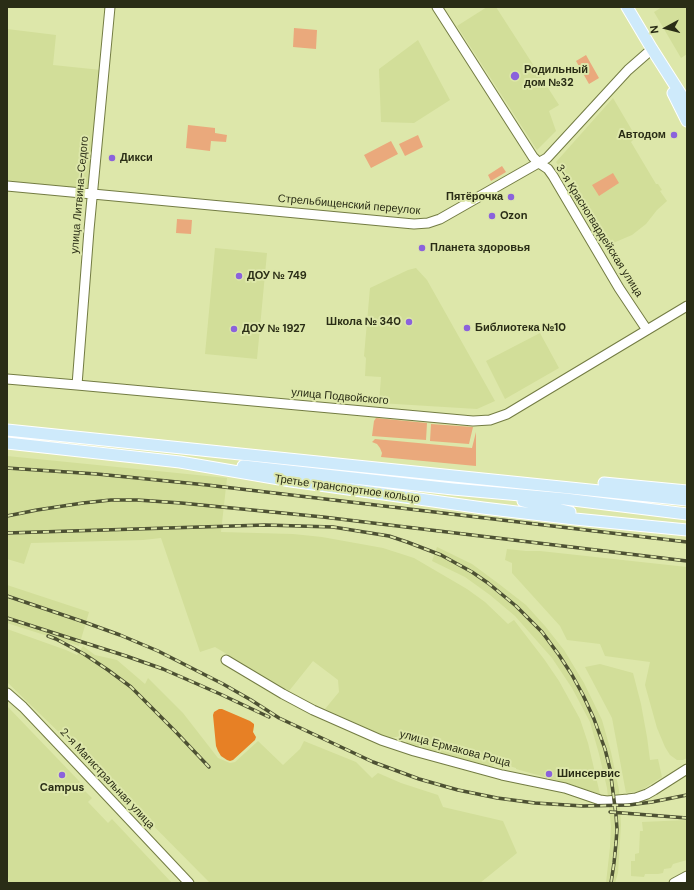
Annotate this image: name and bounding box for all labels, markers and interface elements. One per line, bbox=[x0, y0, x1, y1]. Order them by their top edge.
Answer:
north arrow bbox=[646, 8, 686, 48]
text: N bbox=[647, 25, 662, 34]
place label: Родильный дом №32 bbox=[524, 63, 588, 89]
marker: Родильный дом №32 bbox=[509, 70, 521, 82]
place label: Автодом bbox=[618, 128, 666, 142]
marker: Автодом bbox=[669, 130, 679, 140]
street label: улица Литвина-Седого bbox=[68, 136, 92, 254]
place label: Дикси bbox=[120, 151, 153, 165]
marker: Дикси bbox=[107, 153, 117, 163]
street label: 3-я Красногвардейская улица bbox=[553, 162, 645, 300]
place label: Пятёрочка bbox=[446, 190, 503, 204]
street label: Стрельбищенский переулок bbox=[277, 192, 421, 218]
marker: Пятёрочка bbox=[506, 192, 516, 202]
place label: Ozon bbox=[500, 209, 528, 223]
marker: Ozon bbox=[487, 211, 497, 221]
place label: Планета здоровья bbox=[430, 241, 530, 255]
marker: Планета здоровья bbox=[417, 243, 427, 253]
place label: ДОУ № 749 bbox=[247, 269, 307, 283]
marker: ДОУ № 749 bbox=[234, 271, 244, 281]
place label: Школа № 340 bbox=[326, 315, 401, 329]
marker: Школа № 340 bbox=[404, 317, 414, 327]
place label: Библиотека №10 bbox=[475, 321, 566, 335]
place label: ДОУ № 1927 bbox=[242, 322, 305, 336]
marker: Библиотека №10 bbox=[462, 323, 472, 333]
marker: ДОУ № 1927 bbox=[229, 324, 239, 334]
street label: улица Подвойского bbox=[291, 386, 389, 408]
street label: Третье транспортное кольцо bbox=[274, 472, 420, 506]
street label: 2-я Магистральная улица bbox=[57, 726, 157, 832]
street label: улица Ермакова Роща bbox=[398, 728, 512, 770]
place label: Шинсервис bbox=[557, 767, 620, 781]
marker: Шинсервис bbox=[544, 769, 554, 779]
marker: Campus bbox=[57, 770, 67, 780]
place label: Campus bbox=[40, 781, 84, 795]

